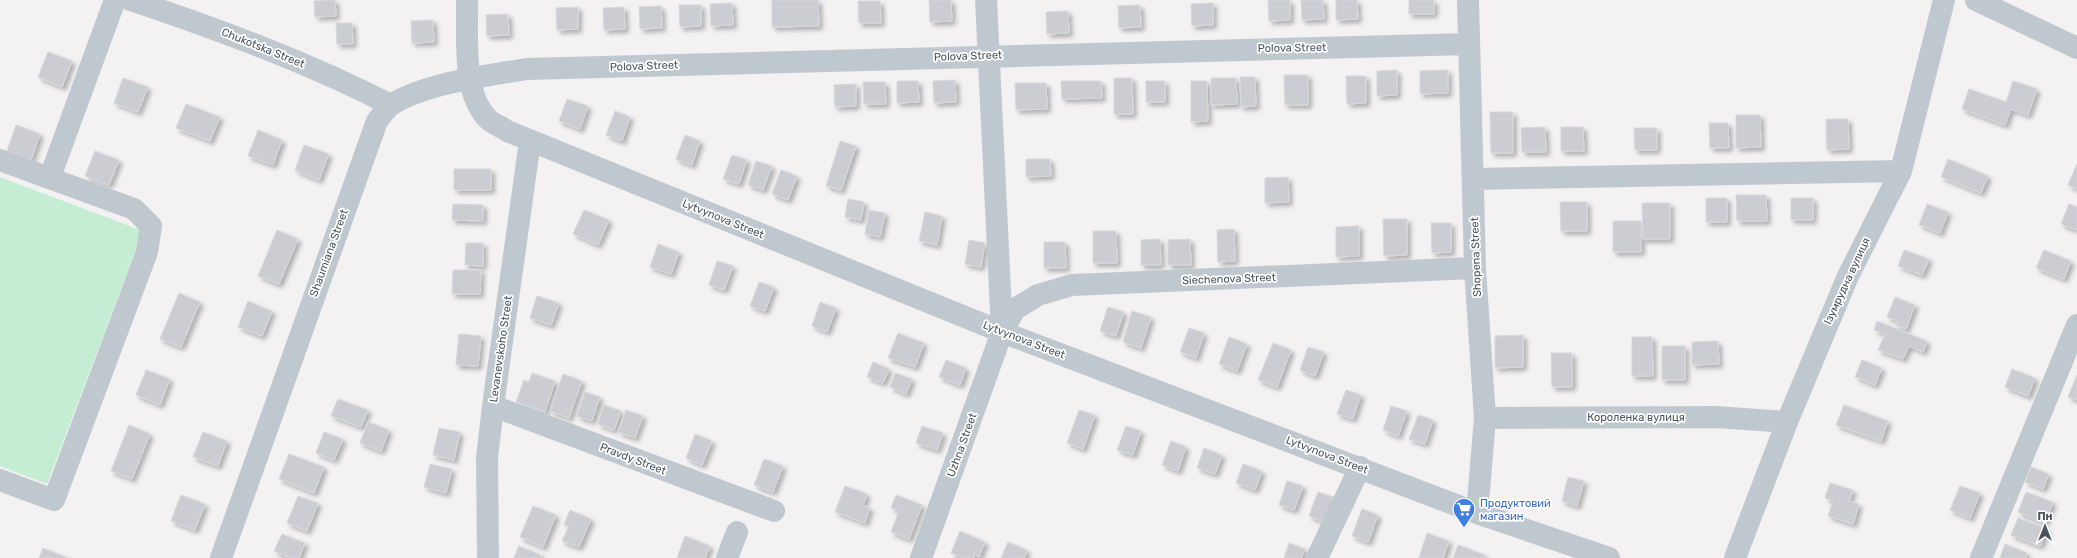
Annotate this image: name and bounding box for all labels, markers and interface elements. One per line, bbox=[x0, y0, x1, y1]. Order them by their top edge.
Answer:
street label: Chukotska Street bbox=[220, 25, 307, 71]
street label: Polova Street bbox=[1258, 41, 1327, 55]
street label: Polova Street bbox=[934, 48, 1003, 64]
street label: Polova Street bbox=[610, 58, 679, 74]
street label: Lytvynova Street bbox=[680, 197, 766, 242]
street label: Shaumiana Street bbox=[307, 207, 351, 298]
street label: Shopena Street bbox=[1468, 216, 1484, 297]
street label: Ізумрудна вулиця bbox=[1821, 236, 1873, 326]
street label: Siechenova Street bbox=[1182, 271, 1277, 287]
street label: Levanevskoho Street bbox=[487, 294, 515, 403]
street label: Lytvynova Street bbox=[981, 318, 1068, 362]
street label: Uzhna Street bbox=[944, 411, 980, 479]
street label: Короленка вулиця bbox=[1587, 411, 1685, 424]
street label: Lytvynova Street bbox=[1284, 433, 1371, 477]
street label: Pravdy Street bbox=[598, 440, 669, 478]
supermarket icon: Продуктовий магазин bbox=[1451, 496, 1477, 529]
place label: Продуктовий магазин bbox=[1480, 497, 1551, 523]
north arrow bbox=[2025, 506, 2065, 546]
text: Пн bbox=[2037, 510, 2053, 523]

